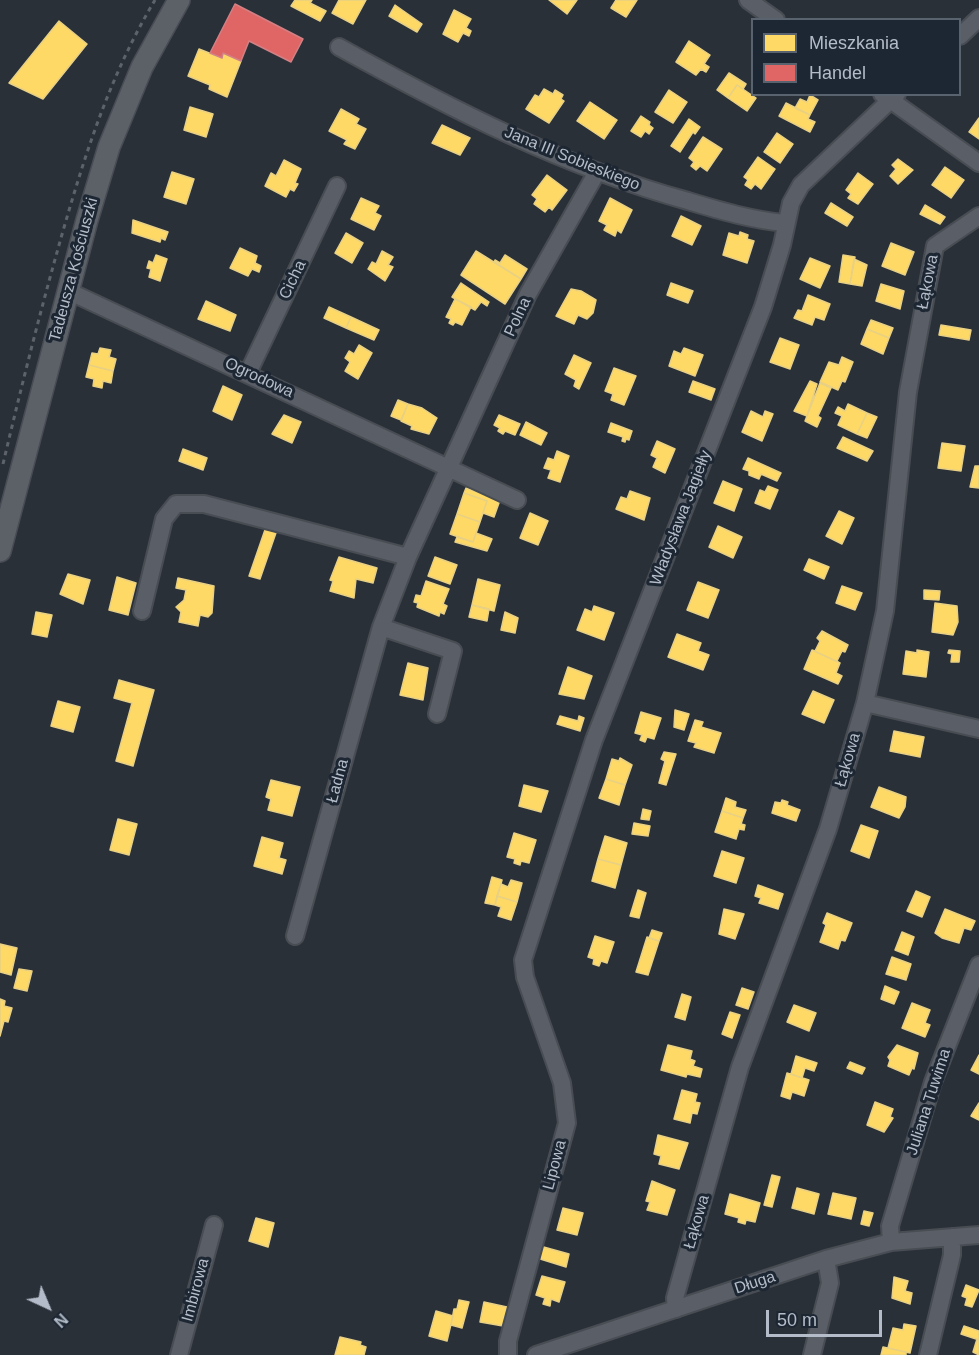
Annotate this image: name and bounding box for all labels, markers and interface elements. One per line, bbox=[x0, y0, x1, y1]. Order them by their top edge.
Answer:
legend bbox=[751, 18, 961, 96]
text: Mieszkania bbox=[809, 33, 899, 53]
text: Handel bbox=[809, 63, 866, 83]
street label: Jana III Sobieskiego bbox=[502, 123, 642, 195]
street label: Tadeusza Kościuszki bbox=[46, 196, 102, 344]
street label: Łąkowa bbox=[913, 253, 943, 311]
street label: Cicha bbox=[275, 257, 311, 303]
street label: Polna bbox=[501, 294, 535, 340]
street label: Ogrodowa bbox=[221, 354, 297, 402]
street label: Władysława Jagiełły bbox=[646, 448, 716, 588]
street label: Łąkowa bbox=[831, 731, 865, 789]
street label: Ładna bbox=[323, 757, 353, 805]
street label: Juliana Tuwima bbox=[903, 1046, 955, 1158]
street label: Lipowa bbox=[539, 1138, 571, 1192]
street label: Łąkowa bbox=[680, 1193, 714, 1251]
street label: Imbirowa bbox=[178, 1256, 214, 1324]
street label: Długa bbox=[732, 1267, 778, 1299]
north arrow bbox=[18, 1277, 78, 1337]
scale bar bbox=[769, 1298, 884, 1336]
text: N bbox=[51, 1310, 71, 1330]
text: 50 m bbox=[777, 1310, 817, 1330]

